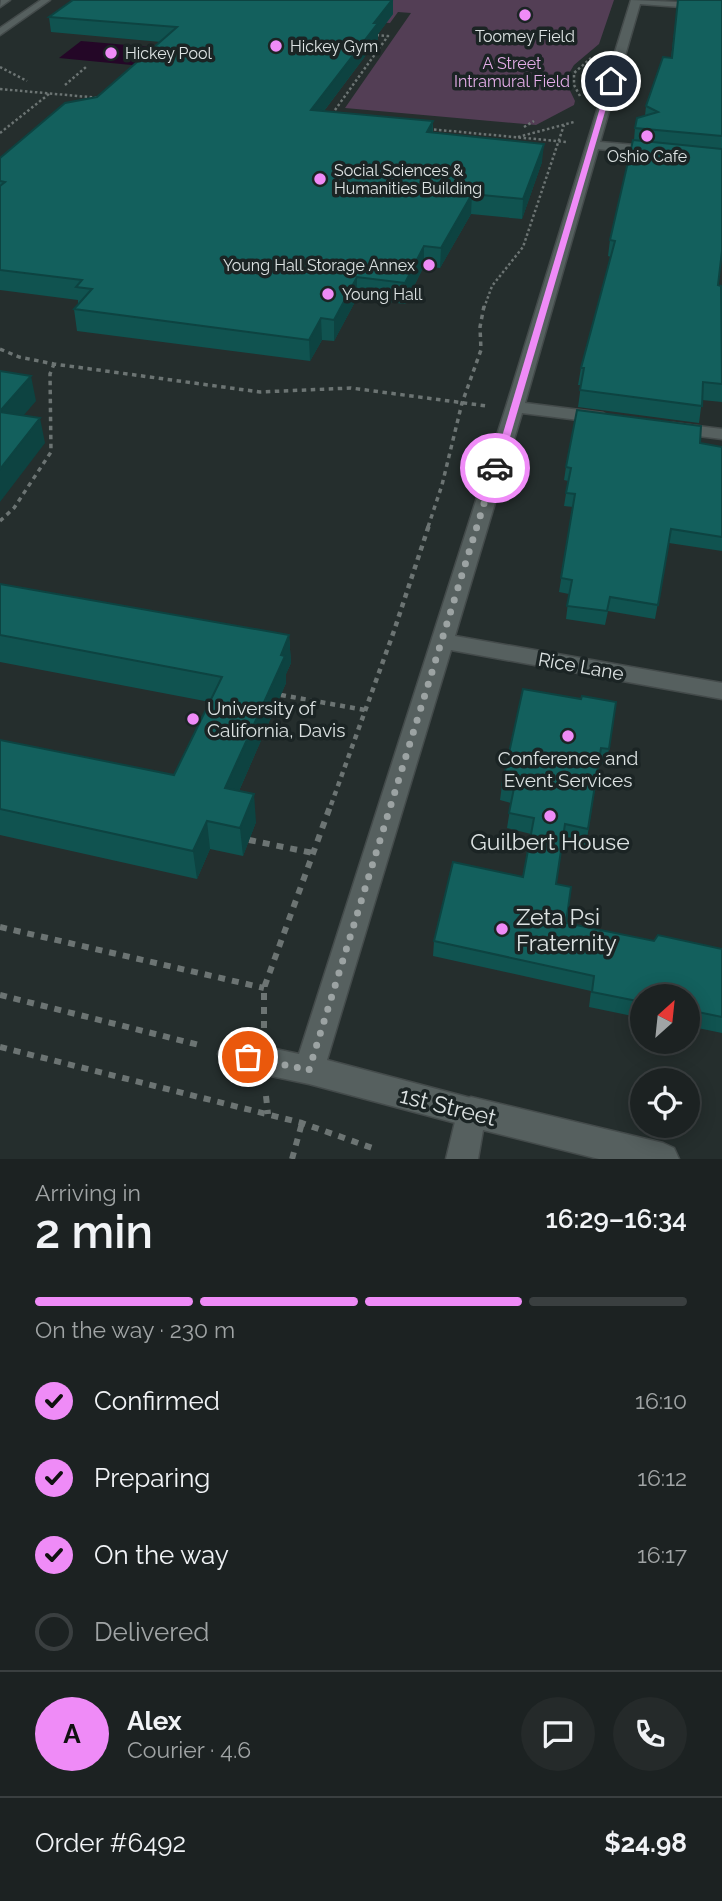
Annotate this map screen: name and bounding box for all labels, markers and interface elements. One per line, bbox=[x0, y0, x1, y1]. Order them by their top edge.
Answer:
marker: Toomey Field bbox=[517, 7, 533, 23]
place label: Toomey Field bbox=[475, 27, 575, 46]
place label: Hickey Gym bbox=[290, 37, 378, 56]
marker: Hickey Gym bbox=[268, 38, 284, 54]
place label: Hickey Pool bbox=[125, 44, 212, 63]
marker: Hickey Pool bbox=[103, 45, 119, 61]
pin bbox=[581, 51, 641, 111]
park label: A Street Intramural Field bbox=[454, 54, 570, 91]
icon: home bbox=[592, 62, 630, 100]
marker: Oshio Cafe bbox=[639, 128, 655, 144]
place label: Oshio Cafe bbox=[607, 147, 687, 166]
place label: Social Sciences & Humanities Building bbox=[334, 161, 482, 198]
marker: Social Sciences & Humanities Building bbox=[312, 171, 328, 187]
place label: Young Hall Storage Annex bbox=[223, 256, 415, 275]
marker: Young Hall Storage Annex bbox=[421, 257, 437, 273]
place label: Young Hall bbox=[342, 285, 423, 304]
marker: Young Hall bbox=[320, 286, 336, 302]
courier bbox=[460, 433, 530, 503]
icon: car bbox=[476, 449, 514, 487]
street label: Rice Lane bbox=[537, 648, 625, 684]
place label: University of California, Davis bbox=[207, 697, 345, 741]
marker: University of California, Davis bbox=[185, 711, 201, 727]
marker: Conference and Event Services bbox=[560, 728, 576, 744]
place label: Conference and Event Services bbox=[498, 747, 638, 791]
marker: Guilbert House bbox=[542, 808, 558, 824]
place label: Guilbert House bbox=[470, 828, 630, 855]
place label: Zeta Psi Fraternity bbox=[516, 903, 617, 956]
marker: Zeta Psi Fraternity bbox=[494, 921, 510, 937]
north arrow bbox=[630, 984, 700, 1054]
map controls bbox=[630, 984, 700, 1138]
pin bbox=[218, 1027, 278, 1087]
icon: bag bbox=[229, 1038, 267, 1076]
button: locate bbox=[630, 1068, 700, 1138]
street label: 1st Street bbox=[397, 1081, 499, 1131]
text: Arriving in bbox=[35, 1179, 141, 1206]
text: 16:29–16:34 bbox=[545, 1204, 687, 1234]
text: 2 min bbox=[35, 1205, 153, 1259]
text: On the way · 230 m bbox=[35, 1316, 235, 1343]
icon: check bbox=[35, 1382, 73, 1420]
text: Confirmed bbox=[94, 1386, 220, 1416]
text: 16:10 bbox=[635, 1387, 687, 1414]
icon: check bbox=[35, 1459, 73, 1497]
text: Preparing bbox=[94, 1463, 210, 1493]
text: 16:12 bbox=[637, 1464, 687, 1491]
icon: check bbox=[35, 1536, 73, 1574]
text: On the way bbox=[94, 1540, 229, 1570]
text: 16:17 bbox=[637, 1541, 687, 1568]
text: Delivered bbox=[94, 1617, 209, 1647]
button: chat bbox=[521, 1697, 595, 1771]
button: phone bbox=[613, 1697, 687, 1771]
text: Alex bbox=[127, 1706, 182, 1736]
text: A bbox=[63, 1719, 81, 1749]
text: Courier · 4.6 bbox=[127, 1736, 251, 1763]
text: Order #6492 bbox=[35, 1828, 186, 1858]
text: $24.98 bbox=[604, 1828, 687, 1858]

